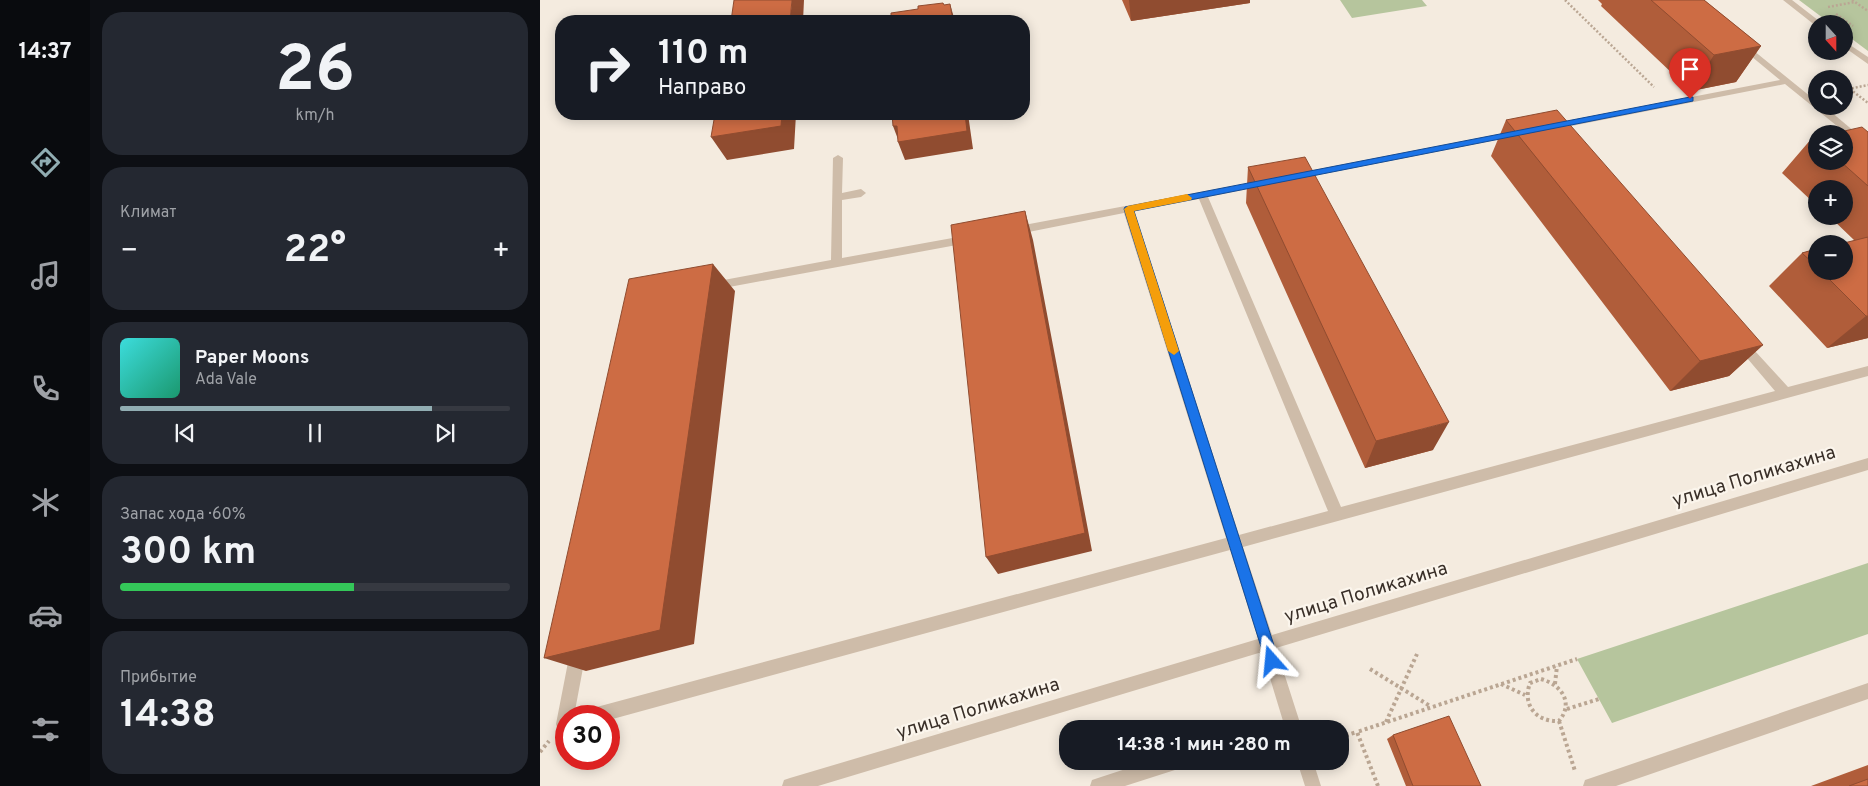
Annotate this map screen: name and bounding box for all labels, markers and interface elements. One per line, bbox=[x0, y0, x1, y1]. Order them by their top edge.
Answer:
north arrow bbox=[1808, 15, 1852, 60]
map controls bbox=[1808, 15, 1853, 280]
text: 26 bbox=[275, 32, 355, 114]
text: 110 m bbox=[658, 32, 748, 76]
icon: right bbox=[575, 35, 640, 100]
text: 14:37 bbox=[19, 39, 71, 66]
pin bbox=[1669, 48, 1711, 99]
icon: arrive bbox=[1676, 55, 1704, 83]
button: search bbox=[1808, 70, 1853, 115]
text: Направо bbox=[658, 75, 746, 102]
text: km/h bbox=[296, 106, 334, 126]
button: layers bbox=[1808, 125, 1853, 170]
icon: directions bbox=[28, 145, 63, 180]
button: + bbox=[1808, 180, 1853, 225]
text: Климат bbox=[120, 203, 177, 223]
text: 22° bbox=[284, 227, 346, 276]
text: − bbox=[120, 234, 138, 270]
text: + bbox=[492, 234, 510, 270]
button: − bbox=[1808, 235, 1853, 280]
icon: music bbox=[28, 258, 63, 293]
text: Paper Moons bbox=[195, 346, 309, 370]
text: Ada Vale bbox=[195, 370, 257, 390]
icon: phone bbox=[28, 371, 63, 406]
icon: previous bbox=[171, 419, 199, 447]
icon: pause bbox=[301, 419, 329, 447]
icon: next bbox=[431, 419, 459, 447]
street label: улица Поликахина bbox=[1670, 441, 1838, 513]
icon: climate bbox=[28, 485, 63, 520]
text: Запас хода · 60% bbox=[120, 505, 246, 525]
text: 300 km bbox=[120, 529, 256, 578]
street label: улица Поликахина bbox=[1282, 557, 1450, 629]
icon: car bbox=[28, 598, 63, 633]
position arrow bbox=[1245, 634, 1297, 686]
text: Прибытие bbox=[120, 668, 197, 688]
street label: улица Поликахина bbox=[894, 673, 1062, 745]
text: 14:38 bbox=[120, 692, 216, 741]
speed limit sign: 30 bbox=[555, 705, 620, 770]
icon: filters bbox=[28, 712, 63, 747]
text: 14:38 · 1 мин · 280 m bbox=[1117, 733, 1291, 757]

